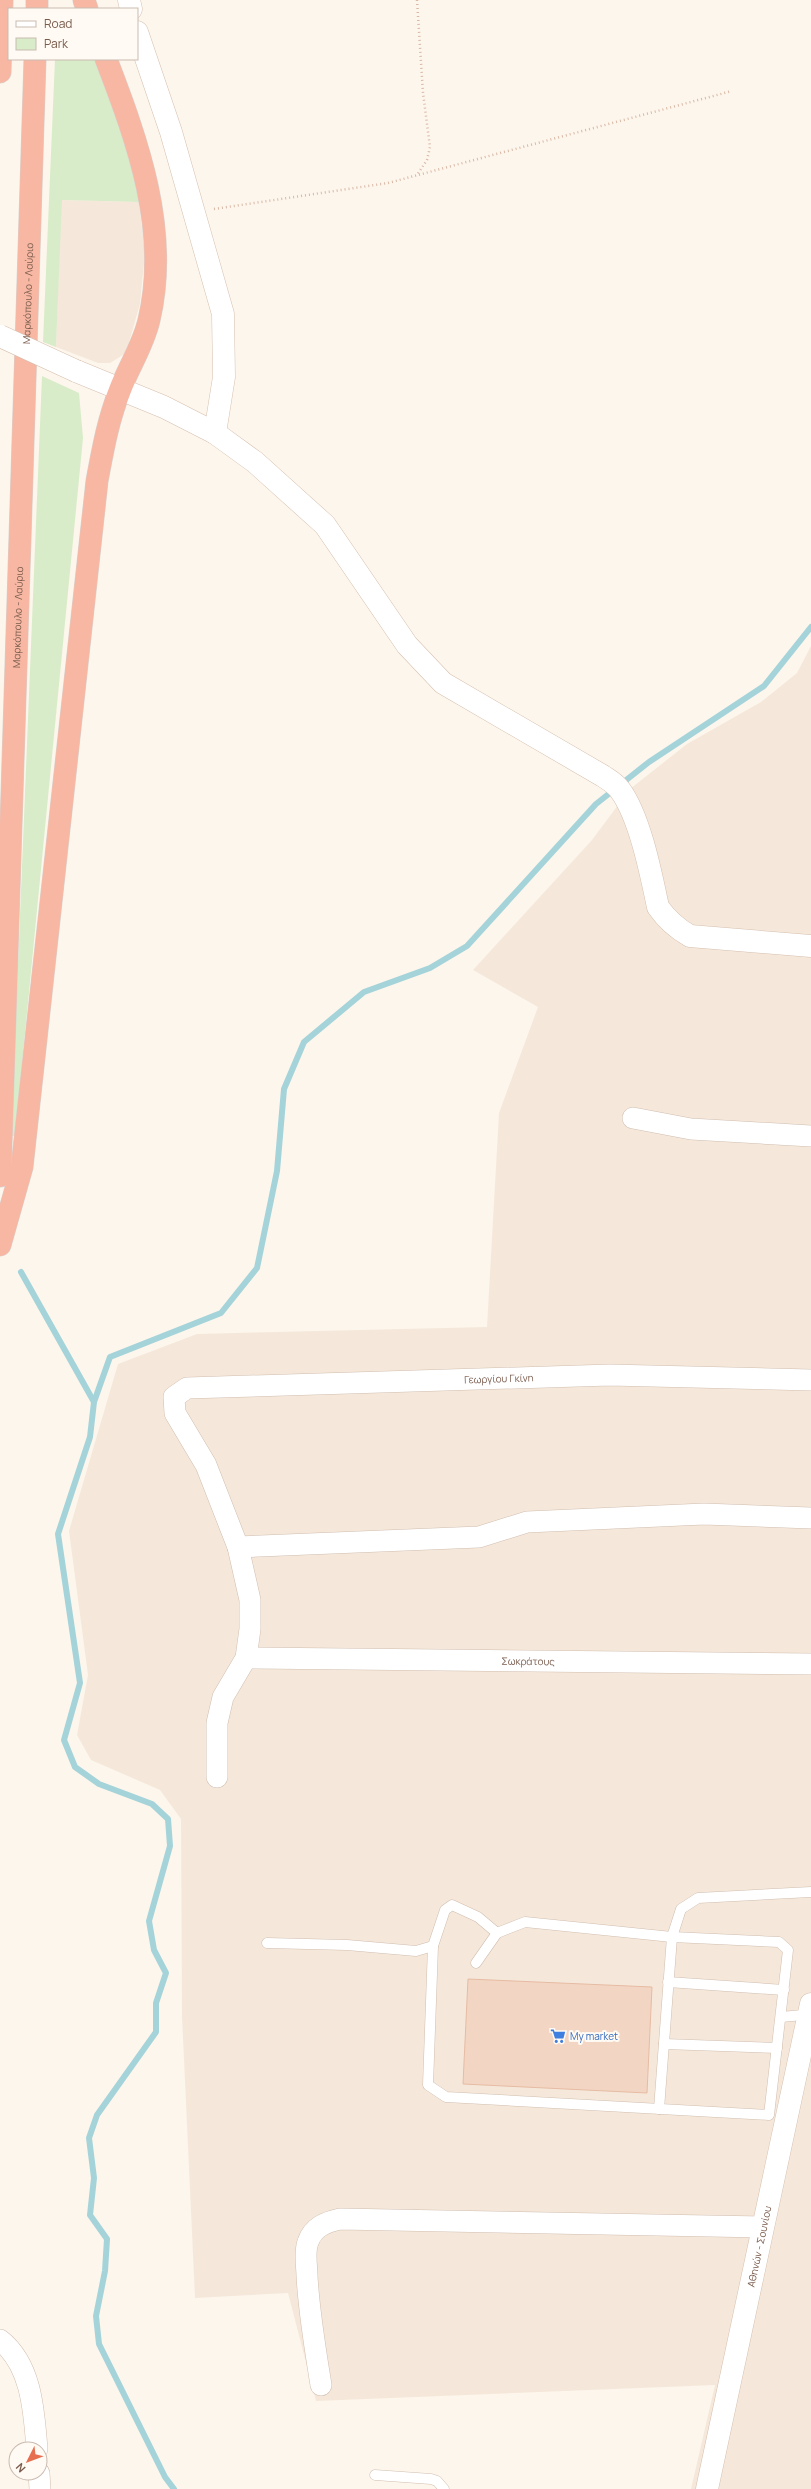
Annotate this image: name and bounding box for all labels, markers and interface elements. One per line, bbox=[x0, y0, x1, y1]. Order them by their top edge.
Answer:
legend bbox=[8, 8, 138, 60]
text: Road bbox=[44, 15, 72, 32]
text: Park bbox=[44, 35, 69, 52]
street label: Μαρκόπουλο - Λαύριο bbox=[19, 242, 36, 344]
street label: Μαρκόπουλο - Λαύριο bbox=[9, 566, 26, 668]
street label: Γεωργίου Γκίνη bbox=[464, 1370, 534, 1386]
street label: Σωκράτους bbox=[501, 1654, 555, 1668]
supermarket icon: My market bbox=[549, 2027, 567, 2045]
place label: My market bbox=[570, 2029, 618, 2043]
street label: Αθηνών - Σουνίου bbox=[743, 2204, 775, 2288]
north arrow bbox=[8, 2441, 48, 2481]
text: N bbox=[12, 2460, 28, 2476]

